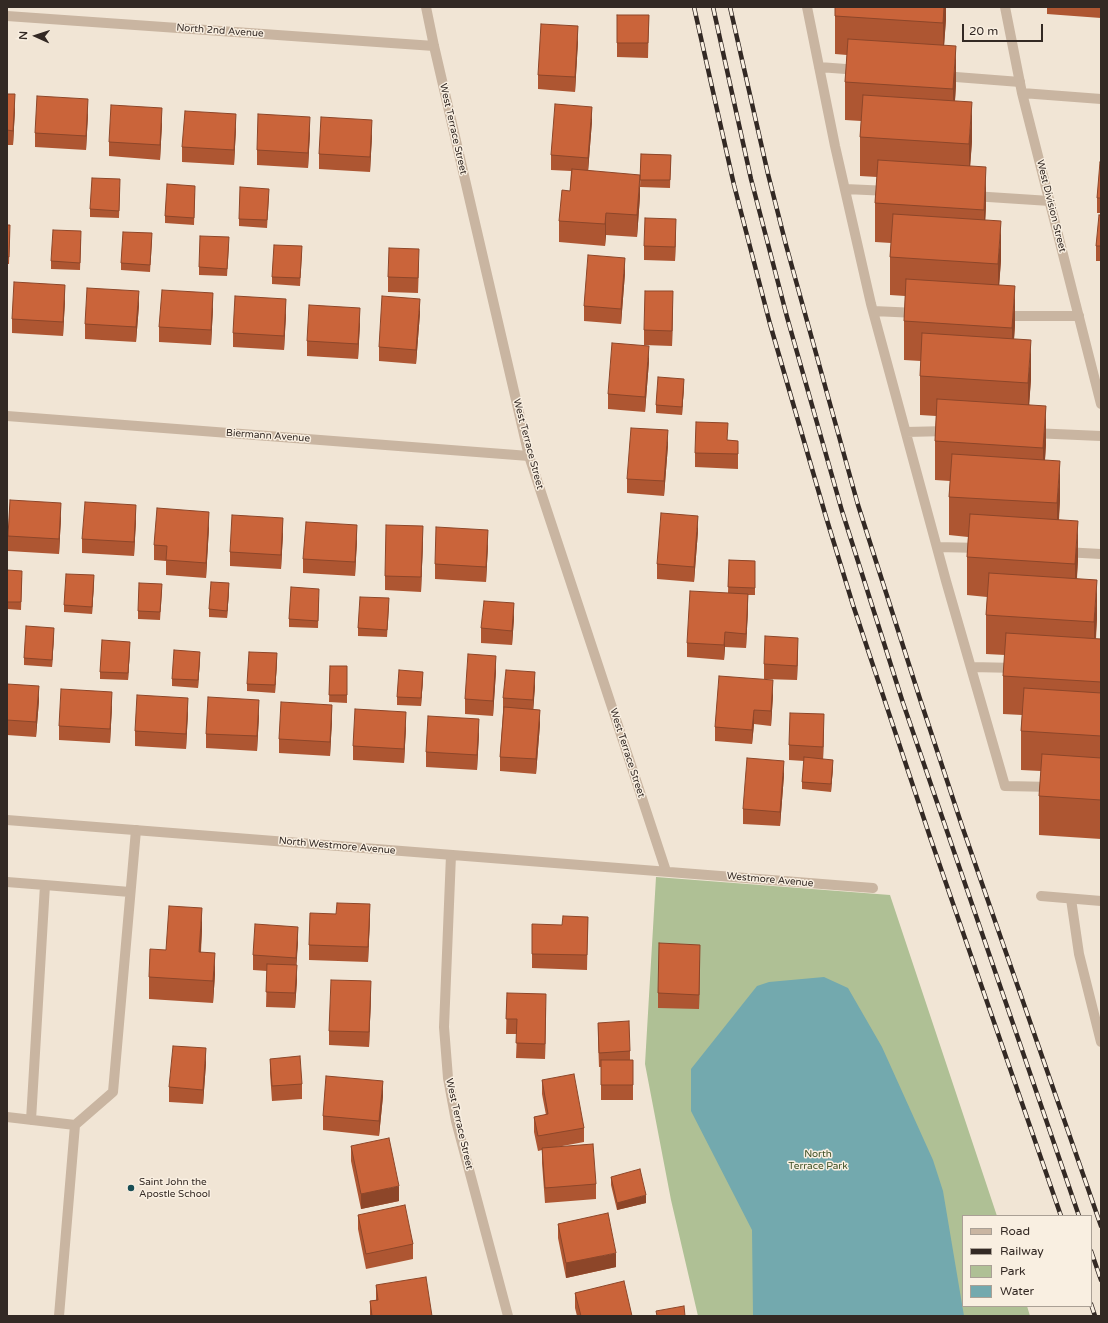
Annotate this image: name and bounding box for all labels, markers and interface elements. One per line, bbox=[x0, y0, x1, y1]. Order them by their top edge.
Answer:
north arrow bbox=[16, 16, 56, 56]
scale bar bbox=[964, 16, 1045, 42]
street label: North 2nd Avenue bbox=[176, 22, 264, 40]
text: 20 m bbox=[969, 24, 998, 38]
text: N bbox=[17, 31, 30, 40]
street label: West Terrace Street bbox=[437, 82, 469, 176]
street label: West Division Street bbox=[1034, 159, 1068, 253]
street label: West Terrace Street bbox=[510, 398, 546, 490]
street label: Biermann Avenue bbox=[226, 427, 310, 445]
street label: West Terrace Street bbox=[607, 707, 647, 799]
street label: North Westmore Avenue bbox=[278, 835, 396, 857]
street label: Westmore Avenue bbox=[726, 870, 814, 890]
street label: West Terrace Street bbox=[443, 1077, 475, 1171]
park label: North Terrace Park bbox=[788, 1148, 848, 1172]
place label: Saint John the Apostle School bbox=[139, 1176, 210, 1200]
marker: Saint John the Apostle School bbox=[126, 1183, 136, 1193]
legend bbox=[962, 1215, 1092, 1307]
text: Road bbox=[1000, 1224, 1030, 1238]
text: Railway bbox=[1000, 1244, 1044, 1258]
text: Park bbox=[1000, 1264, 1026, 1278]
text: Water bbox=[1000, 1284, 1034, 1298]

